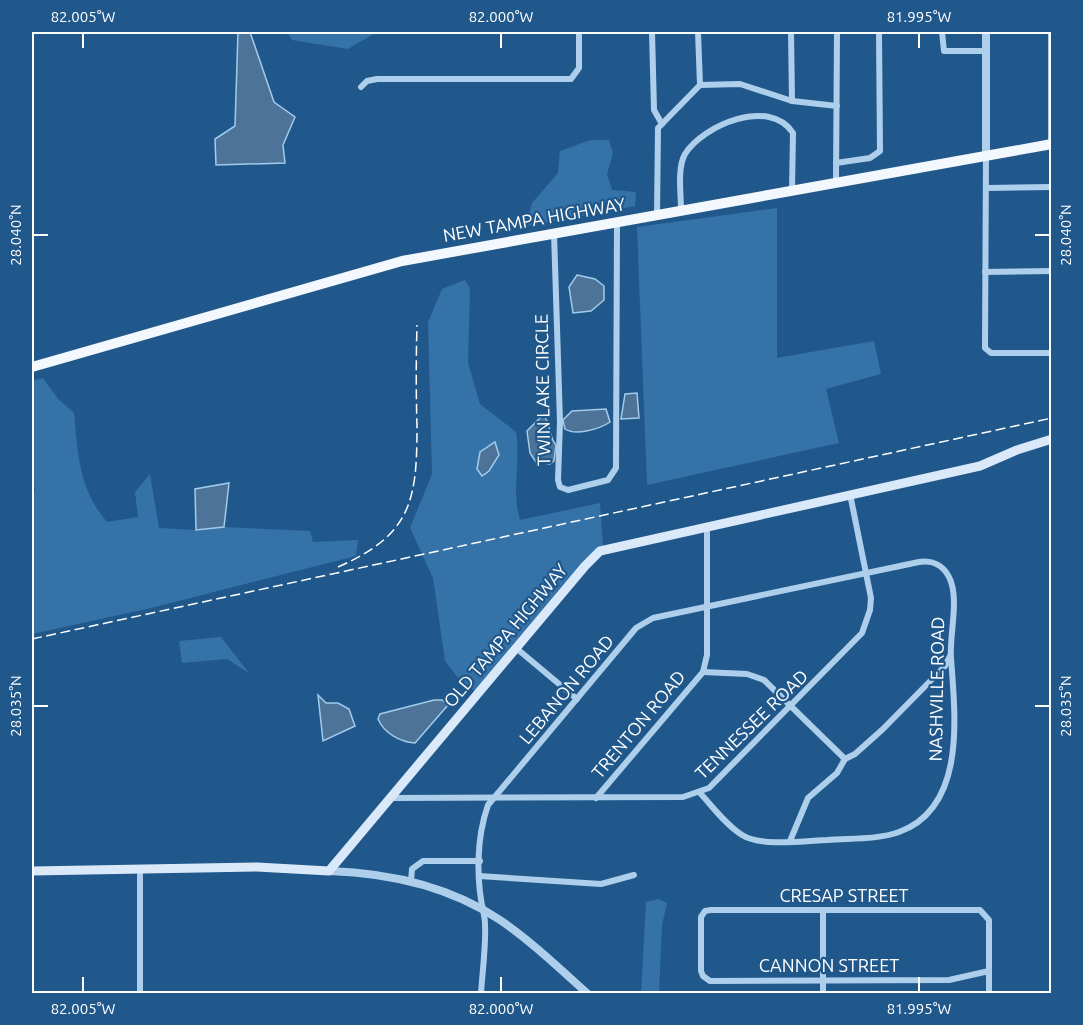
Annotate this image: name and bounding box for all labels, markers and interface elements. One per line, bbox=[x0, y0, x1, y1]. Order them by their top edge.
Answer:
text: 82.005°W bbox=[51, 8, 115, 25]
text: 82.000°W bbox=[469, 8, 533, 25]
text: 81.995°W bbox=[887, 8, 951, 25]
street label: NEW TAMPA HIGHWAY bbox=[441, 193, 627, 245]
text: 28.040°N bbox=[7, 204, 24, 266]
text: 28.040°N bbox=[1057, 204, 1074, 266]
street label: TWIN LAKE CIRCLE bbox=[531, 314, 553, 466]
street label: OLD TAMPA HIGHWAY bbox=[439, 559, 571, 711]
street label: NASHVILLE ROAD bbox=[925, 616, 947, 762]
street label: LEBANON ROAD bbox=[515, 631, 617, 747]
street label: TENNESSEE ROAD bbox=[691, 665, 811, 783]
street label: TRENTON ROAD bbox=[587, 666, 689, 782]
text: 28.035°N bbox=[7, 675, 24, 737]
text: 28.035°N bbox=[1057, 675, 1074, 737]
street label: CRESAP STREET bbox=[779, 885, 909, 905]
street label: CANNON STREET bbox=[759, 955, 899, 975]
text: 82.005°W bbox=[51, 1000, 115, 1017]
text: 82.000°W bbox=[469, 1000, 533, 1017]
text: 81.995°W bbox=[887, 1000, 951, 1017]

